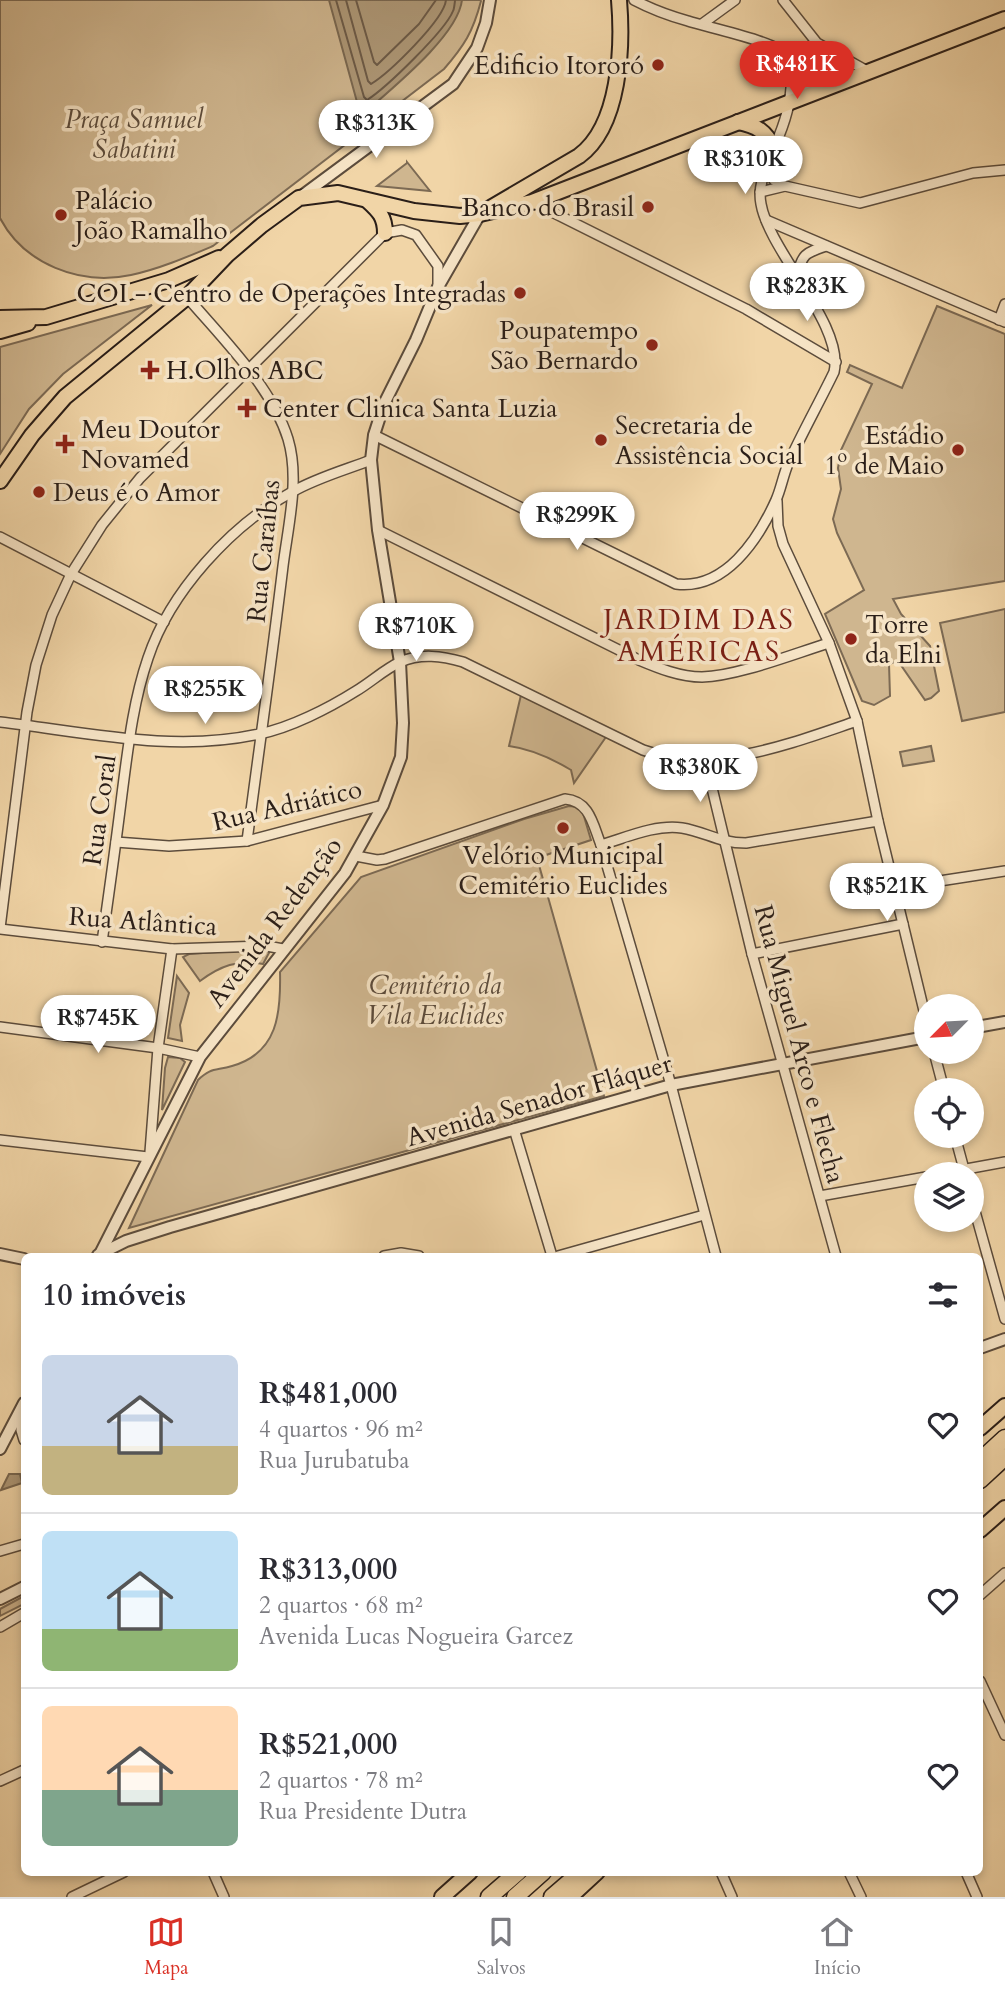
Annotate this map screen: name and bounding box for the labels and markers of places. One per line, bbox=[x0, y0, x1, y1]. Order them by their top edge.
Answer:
pin: R$481K bbox=[740, 42, 854, 101]
place label: Edificio Itororó bbox=[474, 48, 644, 83]
marker: Edificio Itororó bbox=[650, 57, 666, 73]
pin: R$313K bbox=[319, 100, 433, 160]
pin: R$310K bbox=[688, 136, 802, 196]
place label: Palácio João Ramalho bbox=[71, 183, 228, 248]
place label: Banco do Brasil bbox=[462, 190, 634, 225]
marker: Banco do Brasil bbox=[640, 199, 656, 215]
marker: Palácio João Ramalho bbox=[53, 207, 69, 223]
pin: R$283K bbox=[750, 264, 864, 323]
place label: COI - Centro de Operações Integradas bbox=[76, 276, 506, 311]
marker: COI - Centro de Operações Integradas bbox=[512, 285, 528, 301]
place label: Poupatempo São Bernardo bbox=[490, 313, 638, 378]
marker: Poupatempo São Bernardo bbox=[644, 337, 660, 353]
place label: H.Olhos ABC bbox=[166, 353, 323, 388]
marker: H.Olhos ABC bbox=[140, 360, 160, 380]
place label: Center Clinica Santa Luzia bbox=[263, 391, 558, 426]
marker: Center Clinica Santa Luzia bbox=[237, 398, 257, 418]
place label: Secretaria de Assistência Social bbox=[615, 408, 804, 473]
place label: Meu Doutor Novamed bbox=[81, 412, 220, 477]
place label: Estádio 1º de Maio bbox=[824, 418, 944, 483]
marker: Secretaria de Assistência Social bbox=[593, 432, 609, 448]
marker: Meu Doutor Novamed bbox=[55, 434, 75, 454]
marker: Estádio 1º de Maio bbox=[950, 442, 966, 458]
place label: Deus é o Amor bbox=[53, 475, 220, 510]
marker: Deus é o Amor bbox=[31, 484, 47, 500]
pin: R$299K bbox=[520, 492, 634, 552]
pin: R$710K bbox=[359, 604, 473, 663]
place label: Torre da Elni bbox=[865, 607, 942, 672]
marker: Torre da Elni bbox=[843, 631, 859, 647]
pin: R$255K bbox=[148, 666, 262, 726]
pin: R$380K bbox=[643, 744, 757, 804]
marker: Velório Municipal Cemitério Euclides bbox=[555, 820, 571, 836]
place label: Velório Municipal Cemitério Euclides bbox=[458, 838, 668, 903]
pin: R$521K bbox=[830, 864, 944, 923]
pin: R$745K bbox=[41, 996, 155, 1055]

